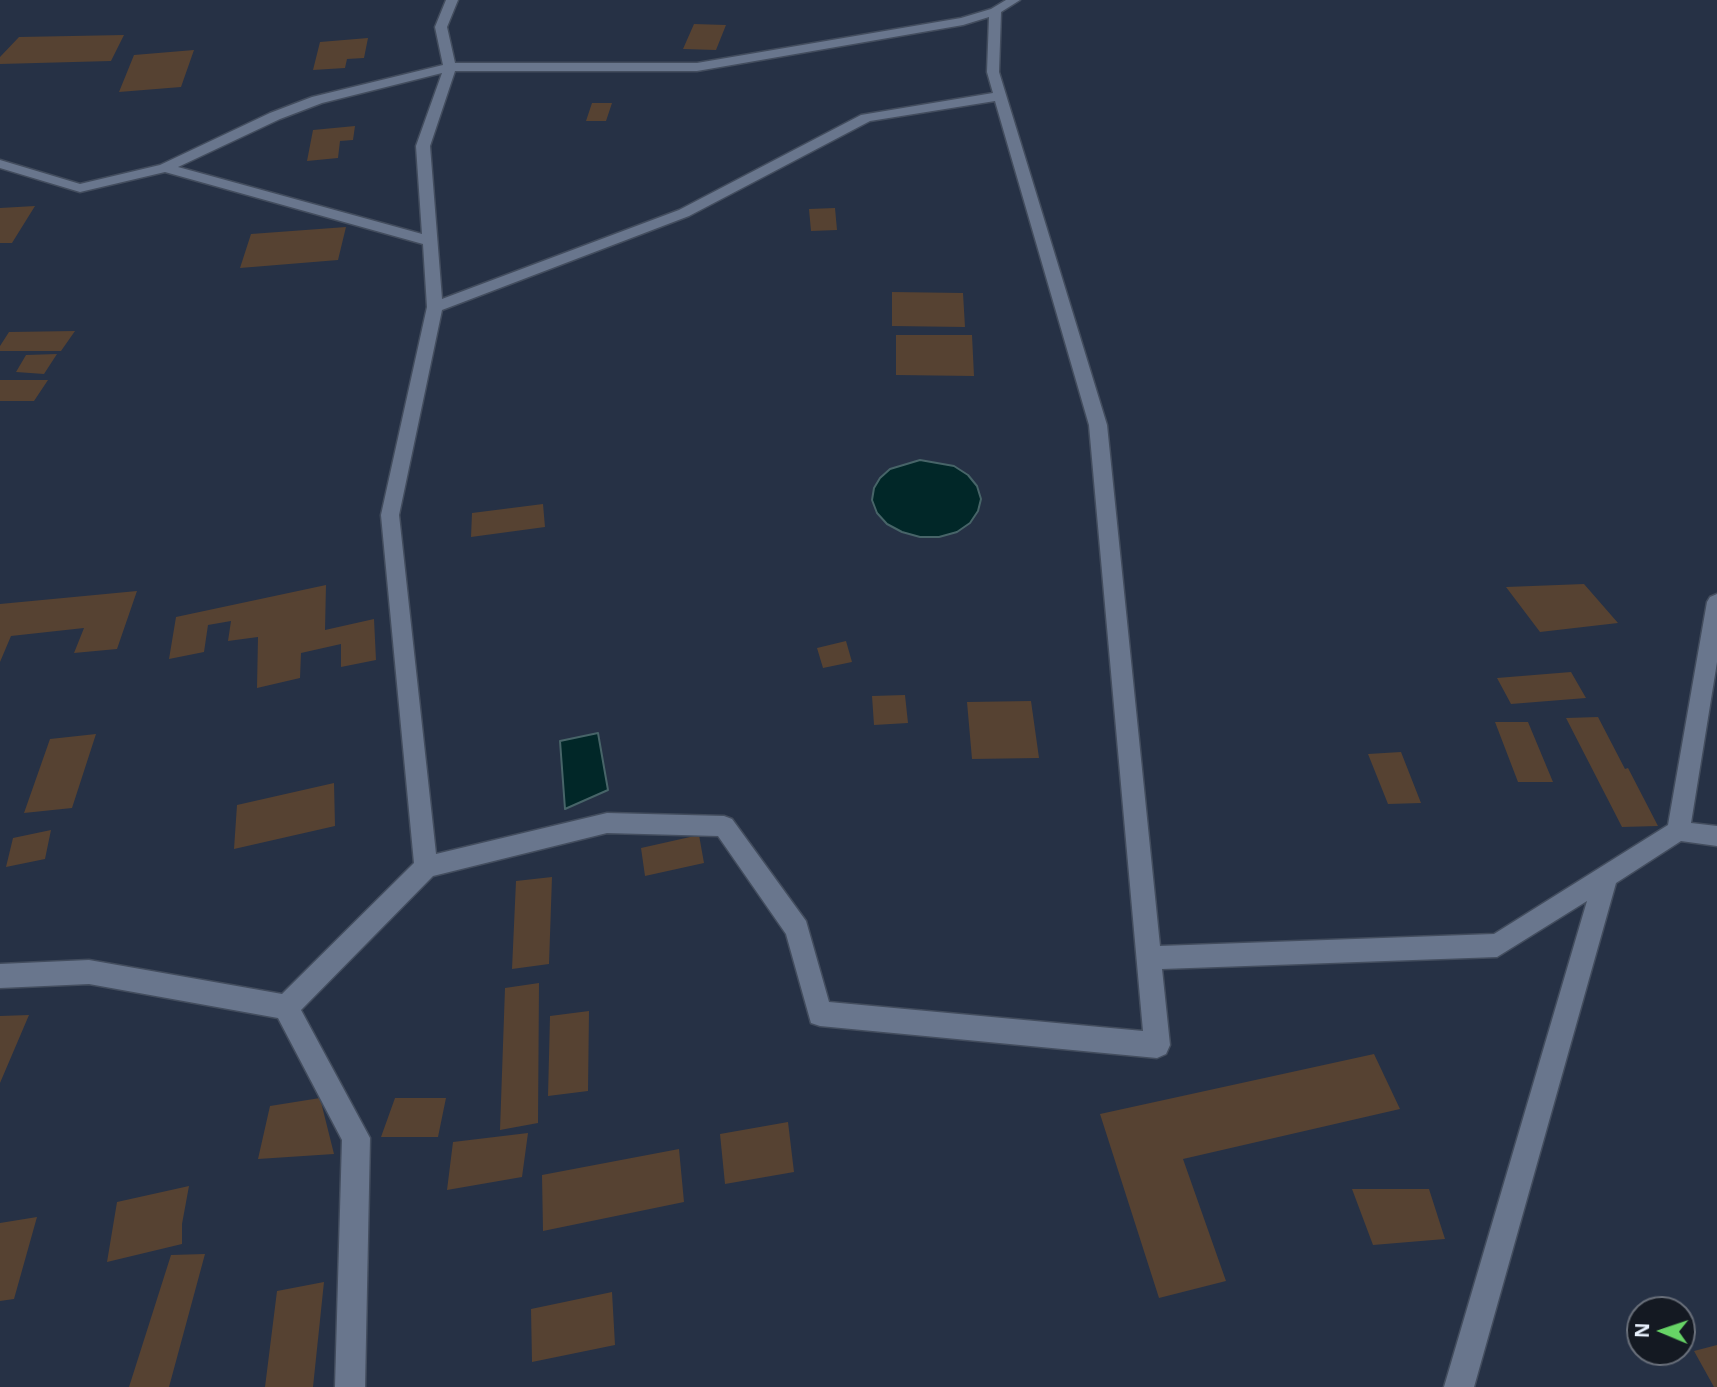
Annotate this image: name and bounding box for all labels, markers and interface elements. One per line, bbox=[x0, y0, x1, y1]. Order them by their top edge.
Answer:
north arrow bbox=[1626, 1296, 1696, 1366]
text: N bbox=[1629, 1322, 1655, 1339]

